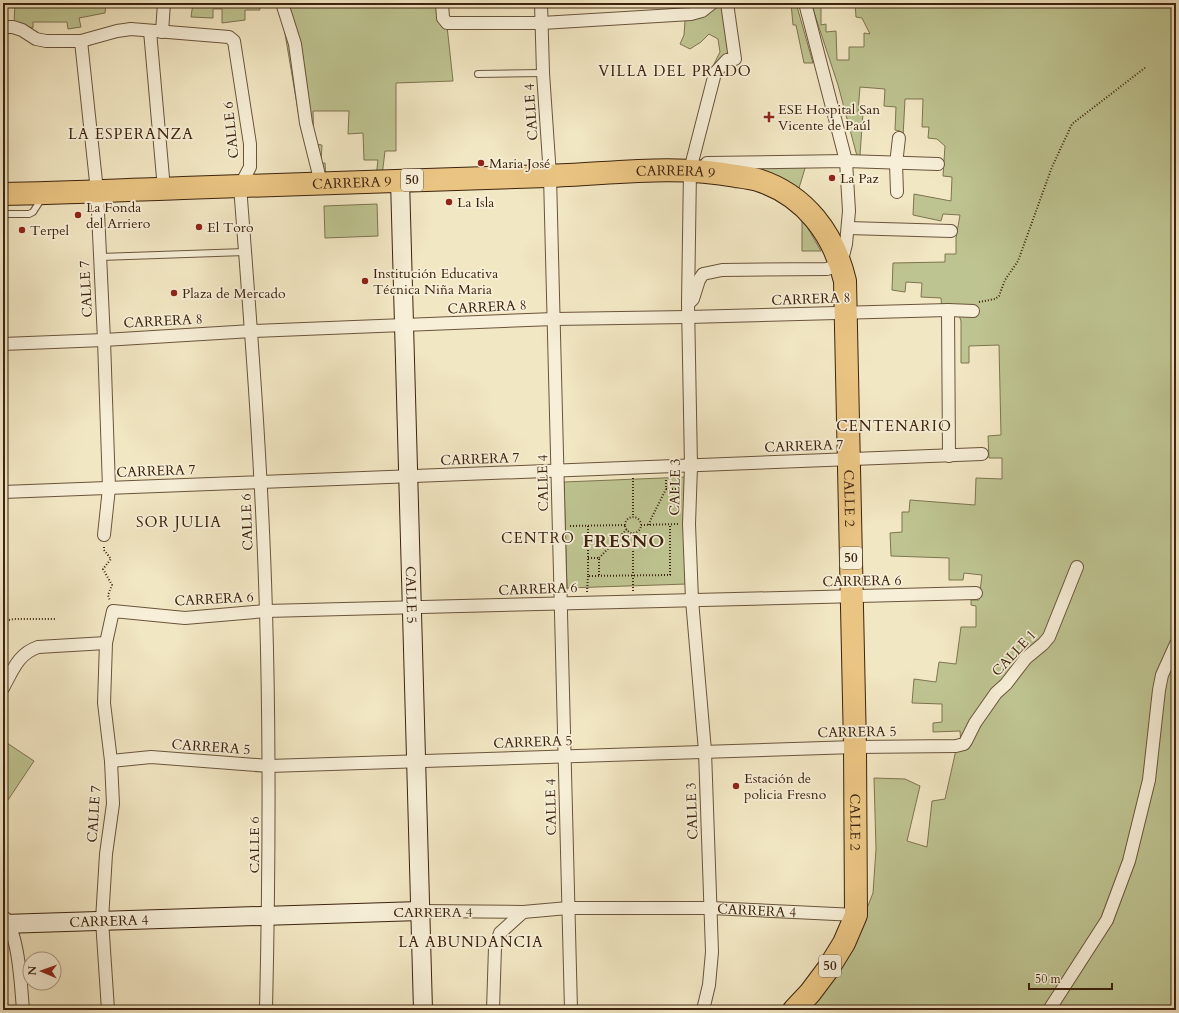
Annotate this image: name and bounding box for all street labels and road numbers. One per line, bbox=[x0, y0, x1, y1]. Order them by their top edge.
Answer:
street label: CALLE 4 bbox=[520, 83, 542, 141]
street label: CALLE 6 bbox=[219, 101, 243, 159]
street label: CARRERA 9 bbox=[636, 161, 716, 182]
road number: 50 bbox=[401, 169, 423, 191]
street label: CARRERA 9 bbox=[312, 172, 392, 193]
street label: CALLE 7 bbox=[75, 260, 97, 318]
street label: CARRERA 8 bbox=[771, 288, 851, 310]
street label: CARRERA 8 bbox=[447, 295, 527, 319]
street label: CARRERA 8 bbox=[123, 309, 203, 333]
street label: CARRERA 7 bbox=[764, 435, 844, 457]
street label: CARRERA 7 bbox=[440, 448, 520, 470]
street label: CALLE 4 bbox=[533, 454, 553, 512]
street label: CALLE 3 bbox=[665, 458, 685, 516]
street label: CARRERA 7 bbox=[116, 460, 196, 482]
street label: CALLE 2 bbox=[840, 469, 860, 527]
street label: CALLE 6 bbox=[237, 493, 257, 551]
road number: 50 bbox=[840, 547, 862, 569]
street label: CALLE 5 bbox=[401, 566, 422, 624]
street label: CARRERA 6 bbox=[822, 571, 902, 591]
street label: CARRERA 6 bbox=[498, 578, 578, 600]
street label: CARRERA 6 bbox=[174, 587, 254, 611]
street label: CALLE 1 bbox=[988, 626, 1040, 680]
street label: CARRERA 5 bbox=[817, 722, 897, 742]
street label: CARRERA 5 bbox=[493, 731, 573, 753]
street label: CARRERA 5 bbox=[171, 735, 251, 759]
street label: CALLE 4 bbox=[541, 778, 561, 836]
street label: CALLE 3 bbox=[682, 782, 702, 840]
street label: CALLE 7 bbox=[83, 785, 105, 843]
street label: CALLE 2 bbox=[846, 793, 865, 851]
street label: CALLE 6 bbox=[245, 816, 264, 874]
street label: CARRERA 4 bbox=[717, 899, 797, 922]
street label: CARRERA 4 bbox=[393, 903, 473, 922]
street label: CARRERA 4 bbox=[69, 910, 149, 931]
road number: 50 bbox=[819, 955, 841, 977]

